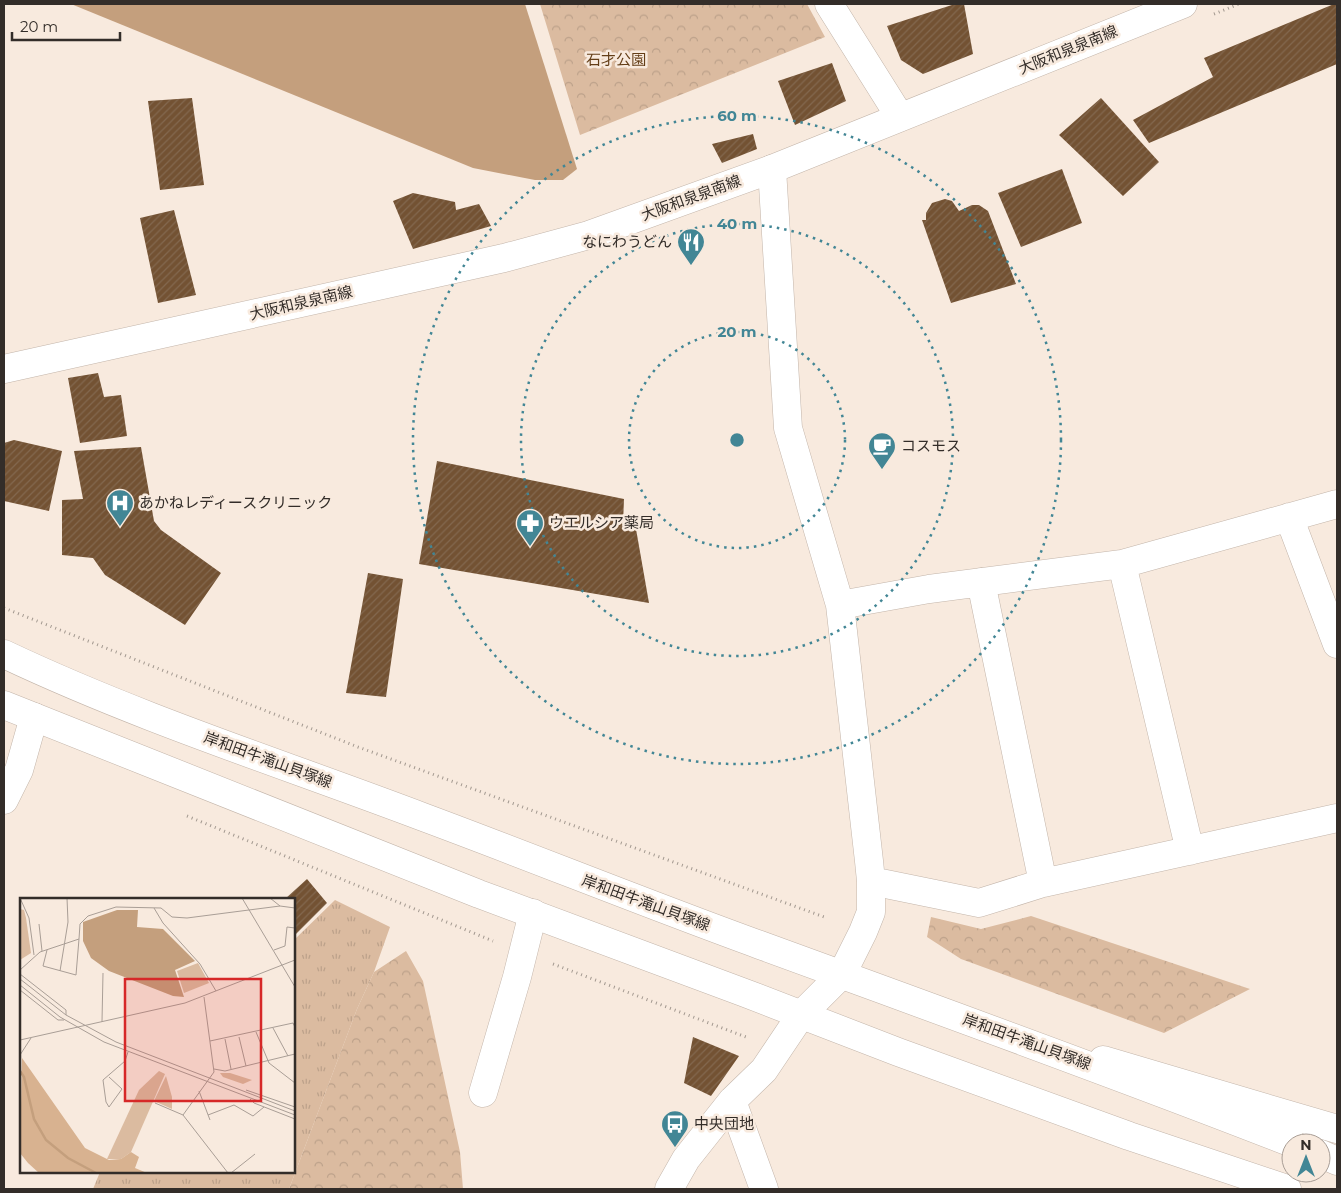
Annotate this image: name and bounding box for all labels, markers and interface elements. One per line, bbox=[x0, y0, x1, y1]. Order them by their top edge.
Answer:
scale bar bbox=[12, 10, 120, 42]
text: 20 m bbox=[20, 17, 58, 36]
street label: 大阪和泉泉南線 bbox=[1016, 21, 1120, 78]
park label: 石才公園 bbox=[586, 50, 646, 69]
text: 60 m bbox=[717, 106, 757, 125]
street label: 大阪和泉泉南線 bbox=[638, 171, 743, 224]
text: 40 m bbox=[717, 214, 757, 233]
restaurant icon: なにわうどん bbox=[676, 227, 706, 266]
place label: なにわうどん bbox=[582, 232, 672, 251]
street label: 大阪和泉泉南線 bbox=[248, 281, 354, 324]
text: 20 m bbox=[717, 322, 757, 341]
centre of rings bbox=[728, 431, 746, 449]
cafe icon: コスモス bbox=[867, 431, 897, 470]
place label: コスモス bbox=[901, 436, 961, 455]
hospital icon: あかねレディースクリニック bbox=[105, 488, 135, 527]
place label: あかねレディースクリニック bbox=[139, 493, 332, 512]
pharmacy icon: ウエルシア薬局 bbox=[515, 508, 545, 547]
place label: ウエルシア薬局 bbox=[549, 513, 654, 532]
street label: 岸和田牛滝山貝塚線 bbox=[201, 728, 335, 792]
street label: 岸和田牛滝山貝塚線 bbox=[579, 871, 713, 935]
inset map bbox=[20, 898, 295, 1173]
street label: 岸和田牛滝山貝塚線 bbox=[960, 1010, 1094, 1074]
bus stop icon: 中央団地 bbox=[660, 1109, 690, 1148]
place label: 中央団地 bbox=[694, 1114, 754, 1133]
north arrow bbox=[1281, 1133, 1331, 1183]
text: N bbox=[1300, 1136, 1312, 1154]

